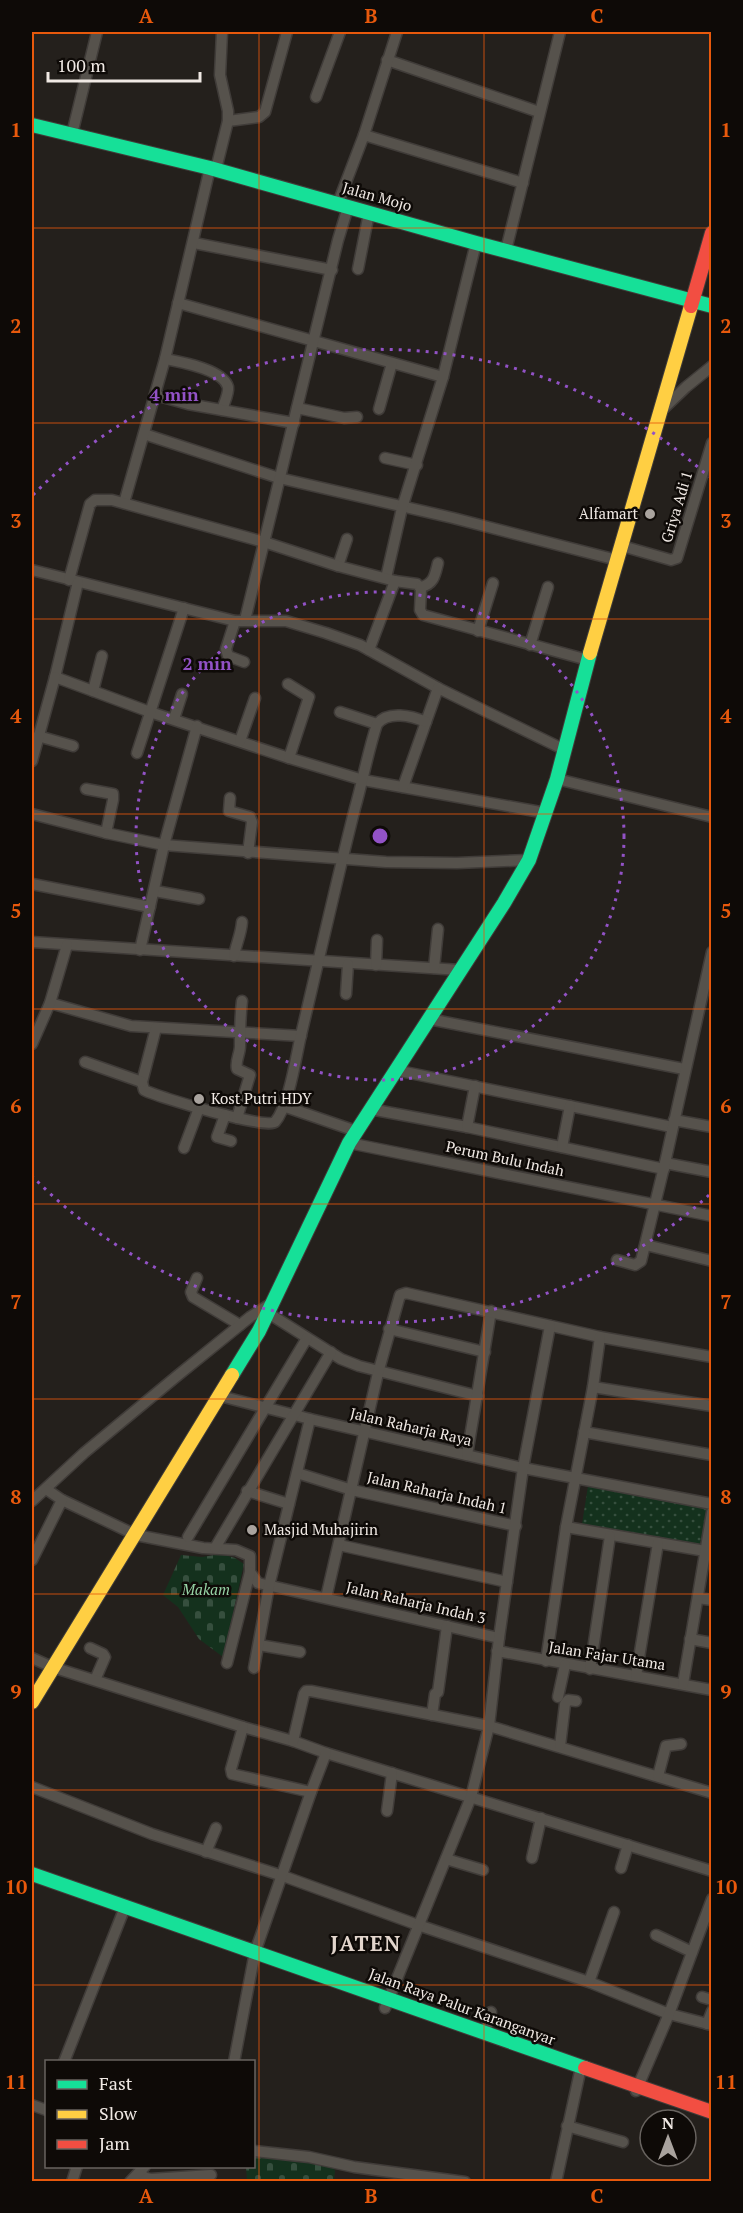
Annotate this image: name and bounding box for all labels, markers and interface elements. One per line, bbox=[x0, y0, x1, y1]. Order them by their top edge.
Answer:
text: A bbox=[139, 2, 154, 29]
text: B bbox=[365, 2, 378, 29]
text: C bbox=[590, 2, 604, 29]
scale bar bbox=[48, 45, 200, 83]
text: 100 m bbox=[57, 53, 106, 77]
text: 1 bbox=[10, 116, 22, 143]
text: 1 bbox=[720, 116, 732, 143]
street label: Jalan Mojo bbox=[340, 177, 414, 215]
text: 2 bbox=[10, 312, 22, 339]
text: 2 bbox=[720, 312, 732, 339]
text: 4 min bbox=[149, 382, 199, 406]
street label: Griya Adi 1 bbox=[656, 468, 696, 545]
place label: Alfamart bbox=[579, 503, 638, 523]
text: 3 bbox=[10, 507, 22, 534]
marker: Alfamart bbox=[643, 507, 657, 521]
text: 3 bbox=[720, 507, 732, 534]
text: 2 min bbox=[182, 651, 232, 675]
text: 4 bbox=[10, 702, 22, 729]
text: 4 bbox=[720, 702, 732, 729]
centre of rings bbox=[370, 826, 390, 846]
text: 5 bbox=[10, 897, 22, 924]
text: 5 bbox=[720, 897, 732, 924]
place label: Kost Putri HDY bbox=[211, 1088, 312, 1108]
text: 6 bbox=[10, 1092, 22, 1119]
marker: Kost Putri HDY bbox=[192, 1092, 206, 1106]
text: 6 bbox=[720, 1092, 732, 1119]
street label: Perum Bulu Indah bbox=[444, 1136, 566, 1180]
text: 7 bbox=[10, 1288, 22, 1315]
text: 7 bbox=[720, 1288, 732, 1315]
street label: Jalan Raharja Raya bbox=[348, 1402, 475, 1450]
street label: Jalan Raharja Indah 1 bbox=[365, 1466, 509, 1518]
text: 8 bbox=[10, 1483, 22, 1510]
text: 8 bbox=[720, 1483, 732, 1510]
place label: Masjid Muhajirin bbox=[264, 1519, 378, 1539]
marker: Masjid Muhajirin bbox=[245, 1523, 259, 1537]
street label: Jalan Raharja Indah 3 bbox=[344, 1576, 488, 1628]
park label: Makam bbox=[181, 1579, 230, 1599]
street label: Jalan Fajar Utama bbox=[547, 1636, 667, 1674]
text: 9 bbox=[10, 1678, 22, 1705]
text: 9 bbox=[720, 1678, 732, 1705]
text: 10 bbox=[5, 1873, 27, 1900]
text: 10 bbox=[715, 1873, 737, 1900]
district label: JATEN bbox=[330, 1929, 402, 1957]
street label: Jalan Raya Palur Karanganyar bbox=[366, 1963, 559, 2049]
legend bbox=[45, 2060, 255, 2168]
text: 11 bbox=[5, 2068, 27, 2095]
text: 11 bbox=[715, 2068, 737, 2095]
text: Fast bbox=[99, 2071, 133, 2095]
text: Slow bbox=[99, 2101, 138, 2125]
north arrow bbox=[638, 2108, 698, 2168]
text: N bbox=[662, 2112, 674, 2134]
text: Jam bbox=[99, 2131, 130, 2155]
text: A bbox=[139, 2182, 154, 2209]
text: B bbox=[365, 2182, 378, 2209]
text: C bbox=[590, 2182, 604, 2209]

